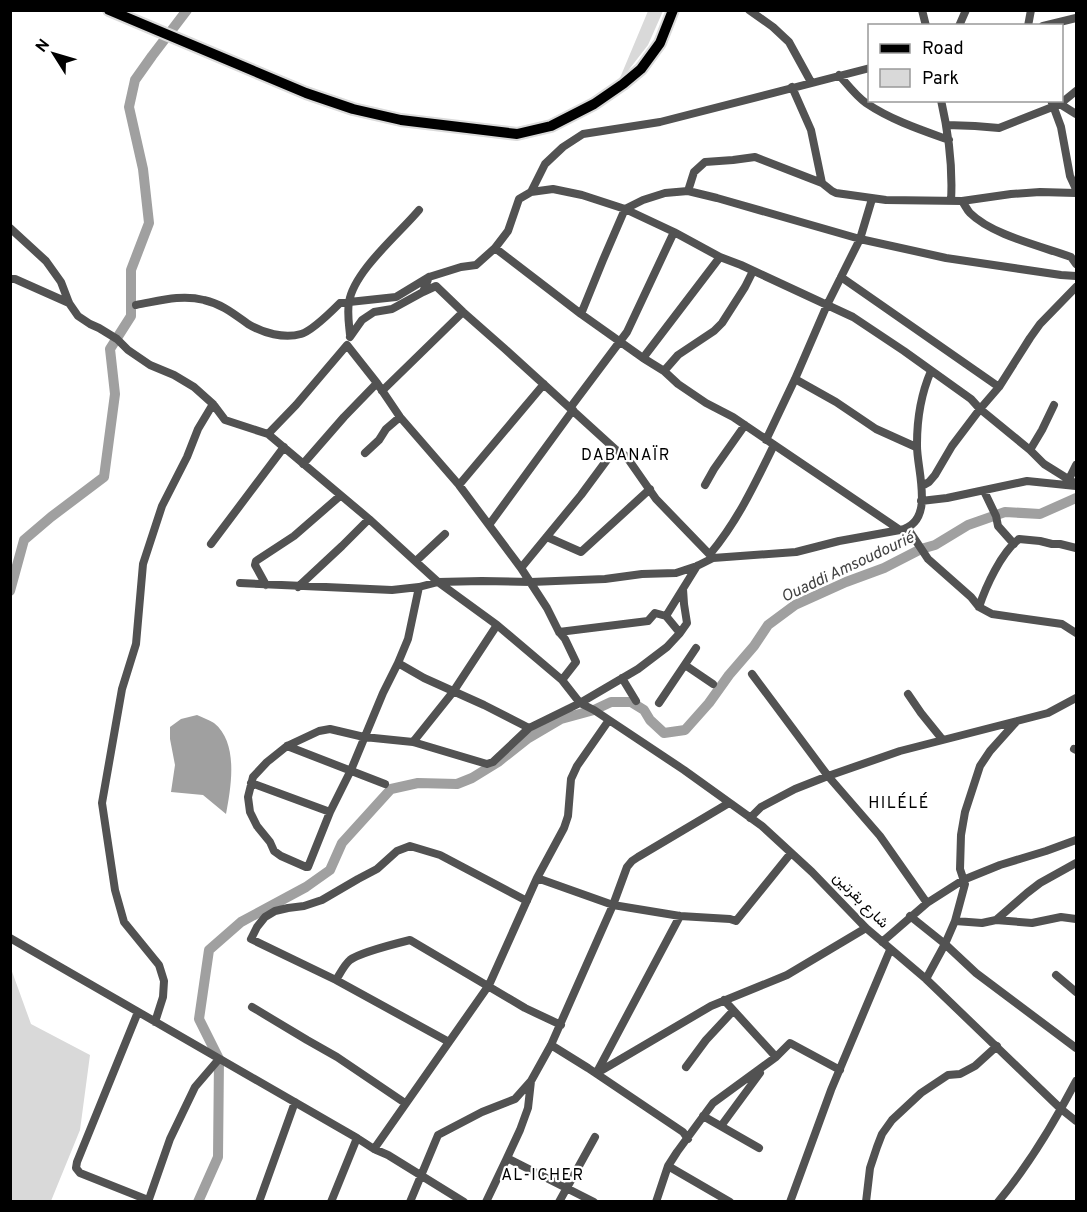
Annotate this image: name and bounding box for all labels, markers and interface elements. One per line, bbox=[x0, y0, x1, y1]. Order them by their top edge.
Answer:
north arrow bbox=[24, 24, 84, 84]
legend bbox=[868, 24, 1063, 102]
text: N bbox=[32, 36, 55, 57]
text: Road bbox=[922, 38, 964, 61]
text: Park bbox=[922, 68, 959, 91]
district label: DABANAÏR bbox=[581, 445, 671, 466]
water label: Ouaddi Amsoudourié bbox=[778, 528, 919, 608]
district label: HILÉLÉ bbox=[868, 792, 930, 814]
street label: شارع بقرتين bbox=[828, 869, 892, 933]
district label: AL-ICHER bbox=[501, 1166, 585, 1186]

